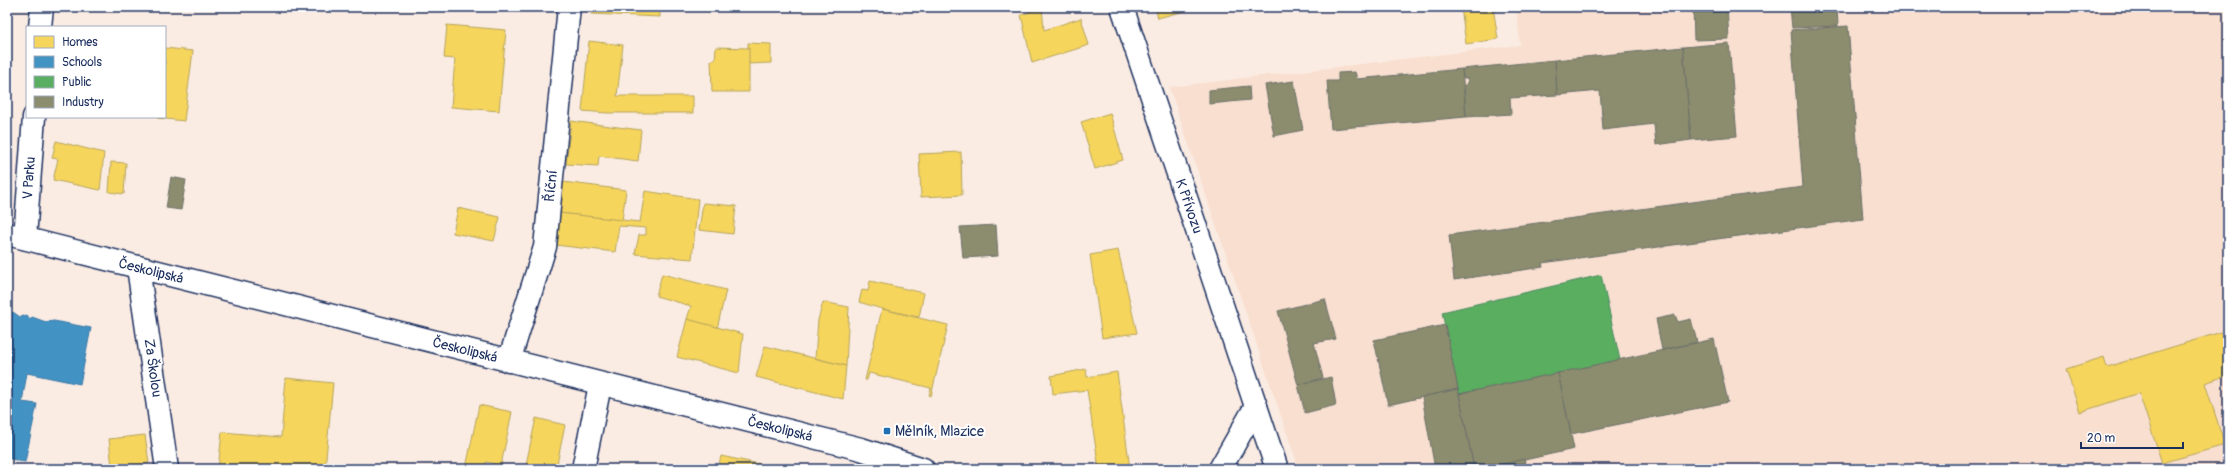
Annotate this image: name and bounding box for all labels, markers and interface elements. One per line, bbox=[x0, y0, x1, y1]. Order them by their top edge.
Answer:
legend bbox=[26, 26, 166, 118]
text: Homes bbox=[62, 35, 98, 50]
text: Schools bbox=[62, 55, 102, 70]
text: Public bbox=[62, 75, 92, 90]
text: Industry bbox=[62, 95, 104, 110]
street label: V Parku bbox=[19, 156, 39, 200]
street label: Říční bbox=[540, 169, 561, 203]
street label: K Přívozu bbox=[1172, 176, 1206, 236]
street label: Českolipská bbox=[117, 254, 185, 287]
street label: Českolipská bbox=[431, 333, 499, 366]
street label: Za Školou bbox=[141, 338, 166, 398]
street label: Českolipská bbox=[746, 412, 814, 445]
place label: Mělník, Mlazice bbox=[895, 423, 984, 440]
scale bar bbox=[2081, 424, 2183, 450]
marker: Mělník, Mlazice bbox=[882, 426, 892, 436]
text: 20 m bbox=[2087, 431, 2116, 446]

